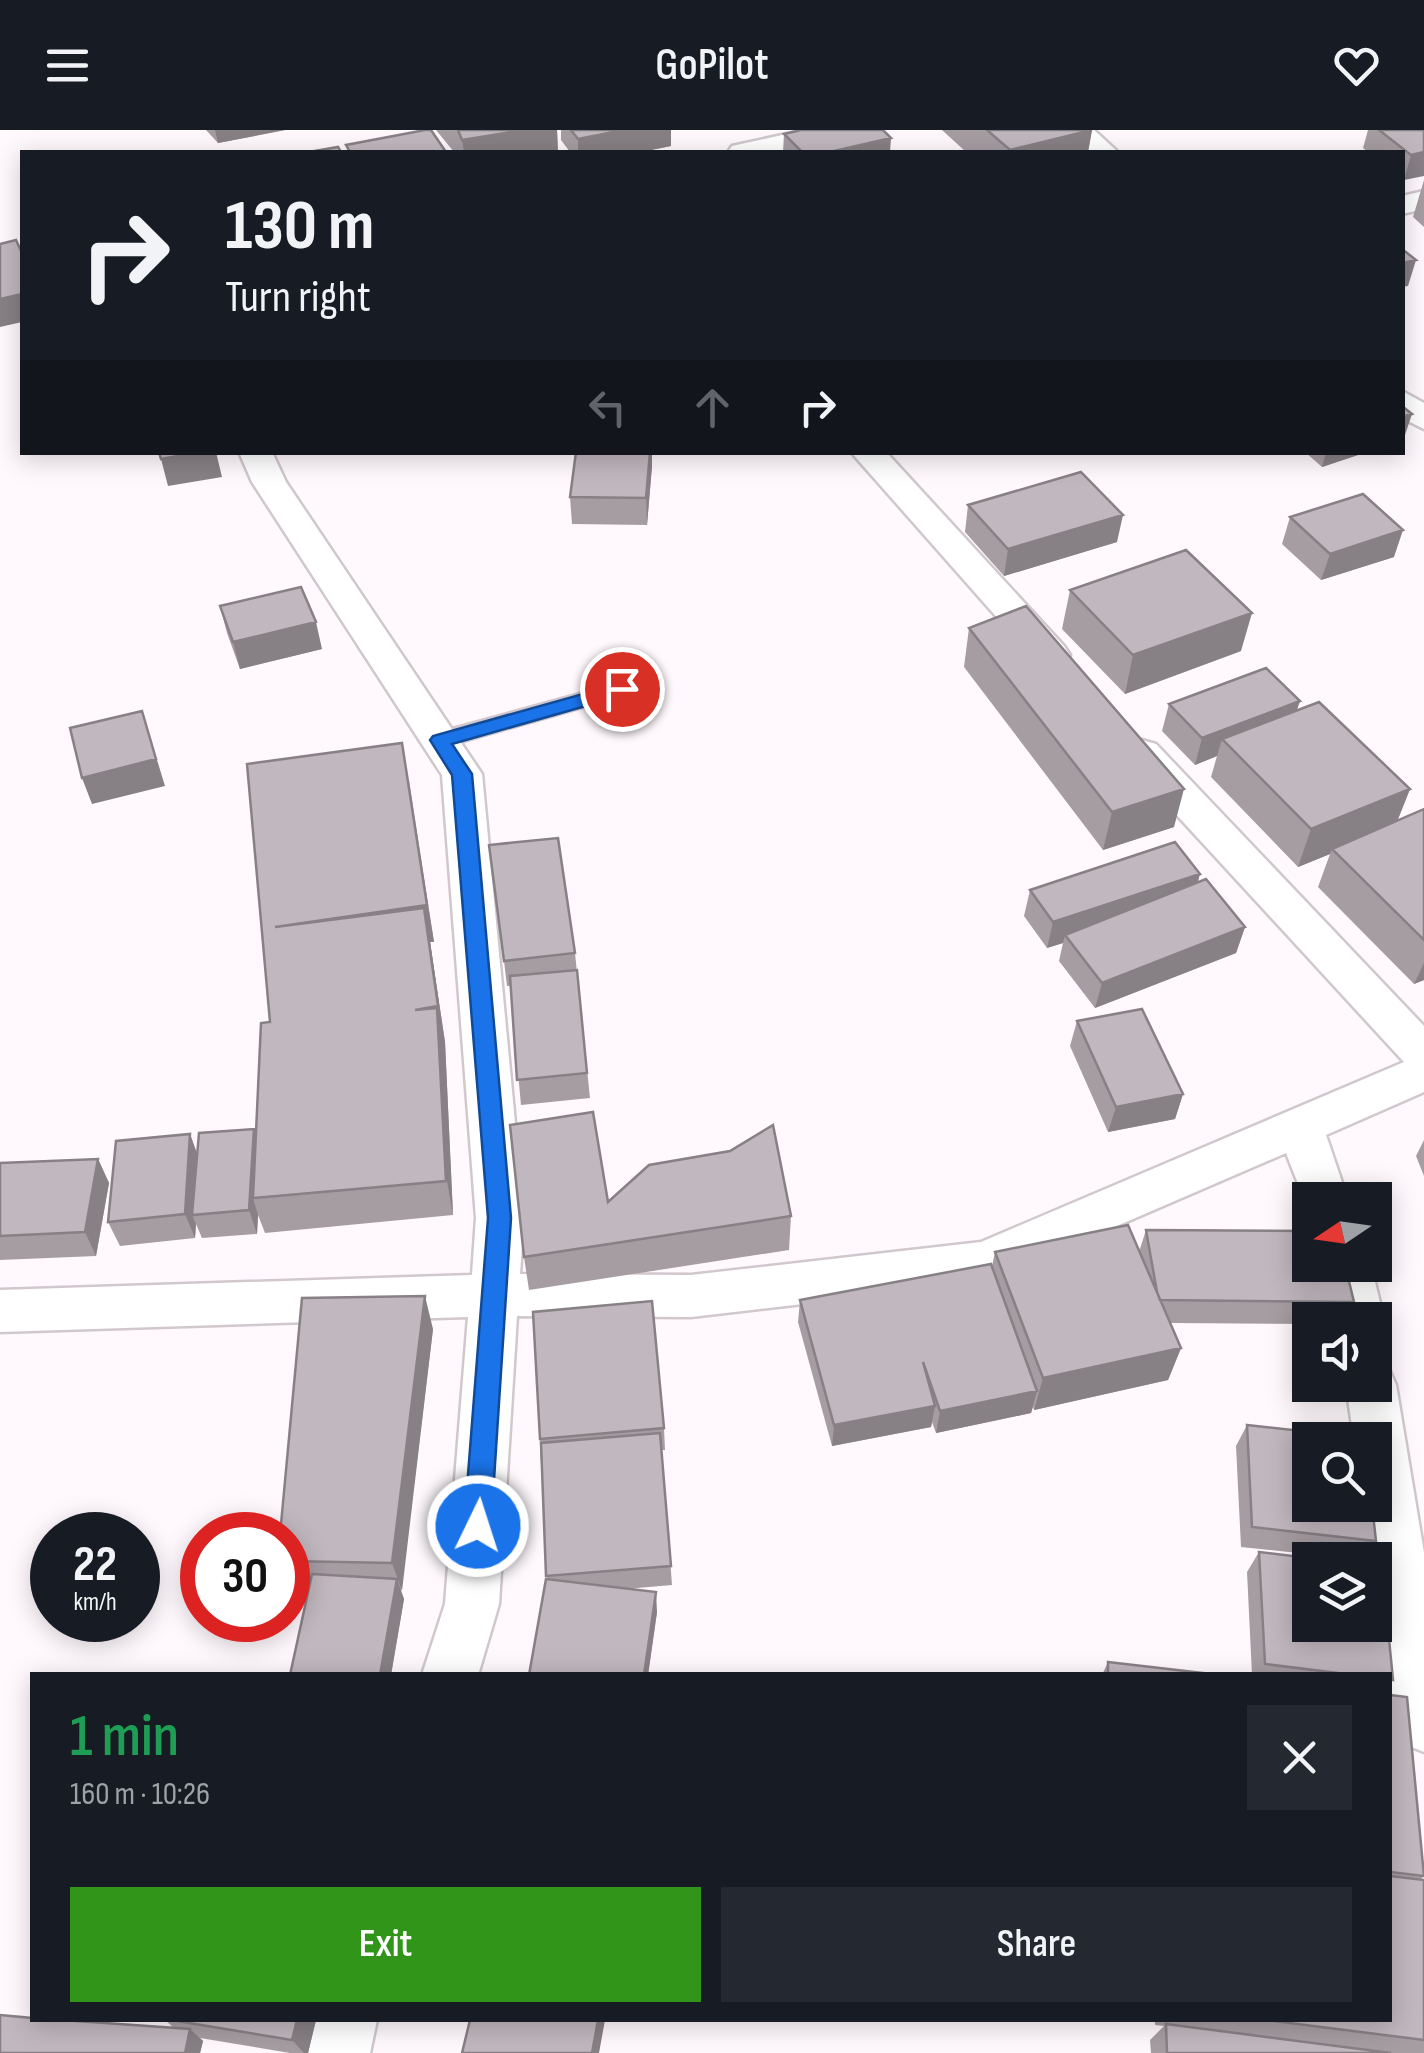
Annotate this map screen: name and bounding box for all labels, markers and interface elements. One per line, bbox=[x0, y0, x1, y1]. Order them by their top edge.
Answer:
icon: menu bbox=[40, 38, 95, 93]
text: GoPilot bbox=[655, 38, 769, 93]
icon: heart bbox=[1329, 38, 1384, 93]
text: 130 m bbox=[225, 185, 374, 269]
icon: right bbox=[60, 190, 190, 320]
text: Turn right bbox=[225, 270, 371, 325]
icon: left bbox=[580, 380, 635, 435]
icon: ahead bbox=[685, 380, 740, 435]
icon: right bbox=[790, 380, 845, 435]
pin bbox=[580, 647, 665, 732]
icon: arrive bbox=[595, 662, 650, 717]
north arrow bbox=[1292, 1182, 1392, 1282]
map controls bbox=[1292, 1182, 1392, 1642]
button: sound bbox=[1292, 1302, 1392, 1402]
button: search bbox=[1292, 1422, 1392, 1522]
position arrow bbox=[426, 1474, 530, 1578]
speed limit sign: 30 bbox=[180, 1512, 310, 1642]
text: 22 bbox=[73, 1535, 117, 1595]
button: layers bbox=[1292, 1542, 1392, 1642]
text: km/h bbox=[73, 1587, 117, 1618]
text: 1 min bbox=[70, 1701, 179, 1773]
button: close bbox=[1247, 1705, 1352, 1810]
text: 160 m · 10:26 bbox=[70, 1775, 210, 1814]
button: Exit bbox=[70, 1887, 701, 2002]
button: Share bbox=[721, 1887, 1352, 2002]

